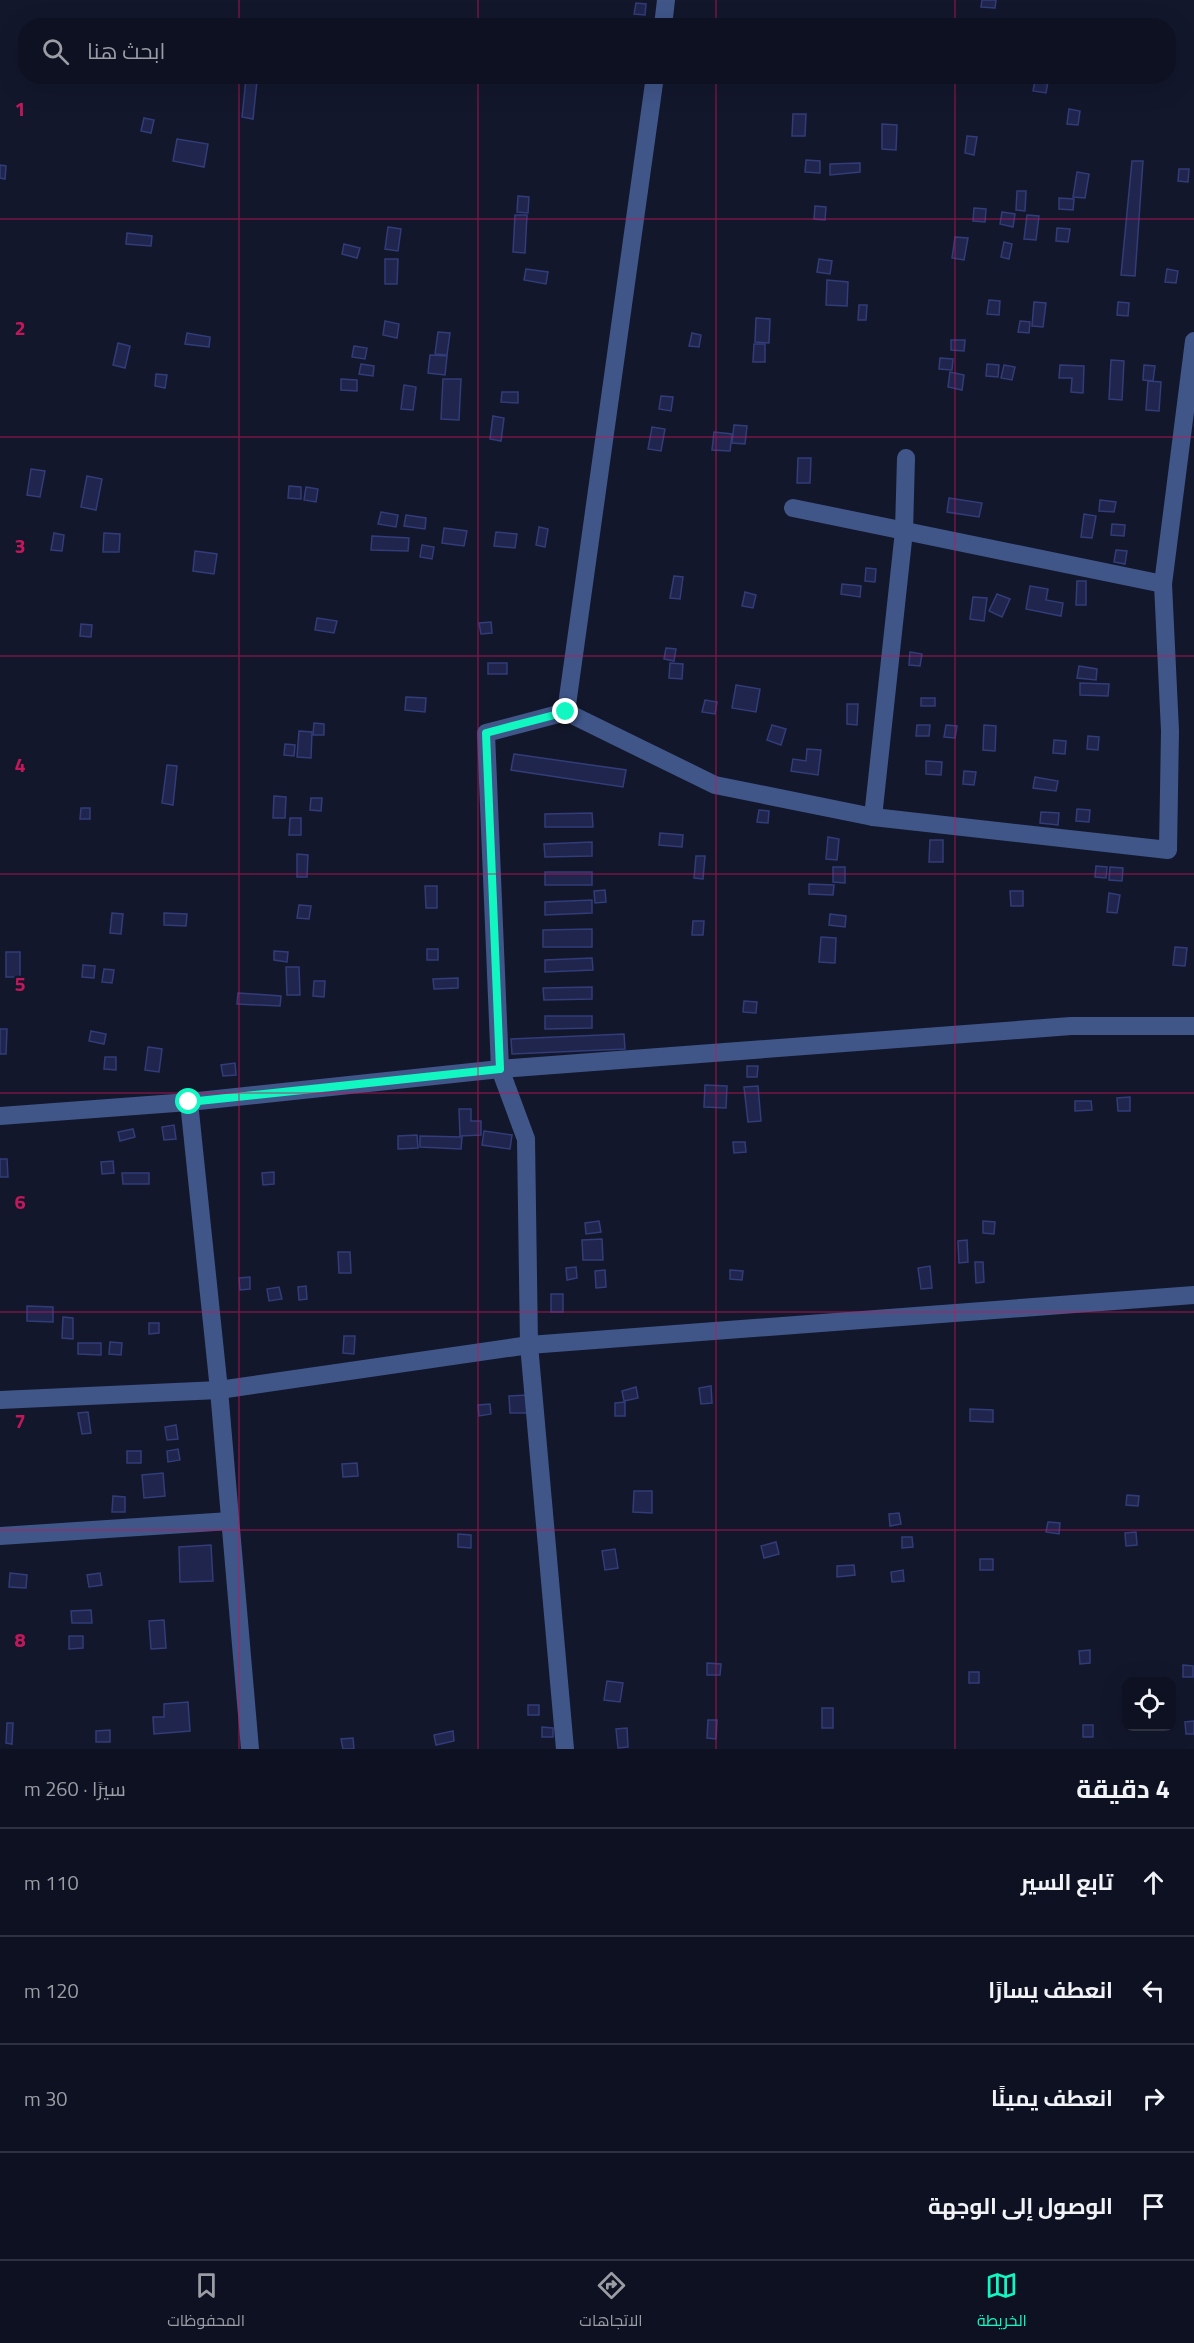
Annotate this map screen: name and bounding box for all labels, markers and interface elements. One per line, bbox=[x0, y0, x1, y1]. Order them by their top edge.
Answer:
search box bbox=[18, 18, 1176, 84]
text: ابحث هنا bbox=[87, 34, 165, 68]
icon: search bbox=[39, 35, 72, 68]
text: 1 bbox=[14, 93, 26, 124]
text: 2 bbox=[14, 312, 26, 343]
text: 3 bbox=[14, 530, 26, 561]
route end bbox=[552, 698, 578, 724]
text: 4 bbox=[14, 749, 26, 780]
text: 5 bbox=[14, 968, 26, 999]
route start bbox=[175, 1088, 201, 1114]
text: 6 bbox=[14, 1186, 26, 1217]
text: 7 bbox=[14, 1405, 26, 1436]
text: 8 bbox=[14, 1624, 26, 1655]
map controls bbox=[1122, 1677, 1176, 1731]
button: locate bbox=[1122, 1677, 1176, 1731]
text: 4 دقيقة bbox=[1076, 1769, 1170, 1808]
text: سيرًا · 260 m bbox=[24, 1773, 126, 1804]
text: تابع السير bbox=[1021, 1865, 1113, 1899]
icon: ahead bbox=[1137, 1866, 1170, 1899]
text: 110 m bbox=[24, 1867, 79, 1898]
text: انعطف يسارًا bbox=[988, 1973, 1113, 2007]
icon: left bbox=[1137, 1974, 1170, 2007]
text: 120 m bbox=[24, 1975, 79, 2006]
text: انعطف يمينًا bbox=[991, 2081, 1113, 2115]
icon: right bbox=[1137, 2082, 1170, 2115]
text: 30 m bbox=[24, 2083, 68, 2114]
text: الوصول إلى الوجهة bbox=[928, 2189, 1113, 2223]
icon: arrive bbox=[1137, 2190, 1170, 2223]
tab: المحفوظات bbox=[167, 2269, 245, 2335]
tab: الاتجاهات bbox=[579, 2269, 643, 2335]
tab: الخريطة bbox=[977, 2269, 1027, 2335]

